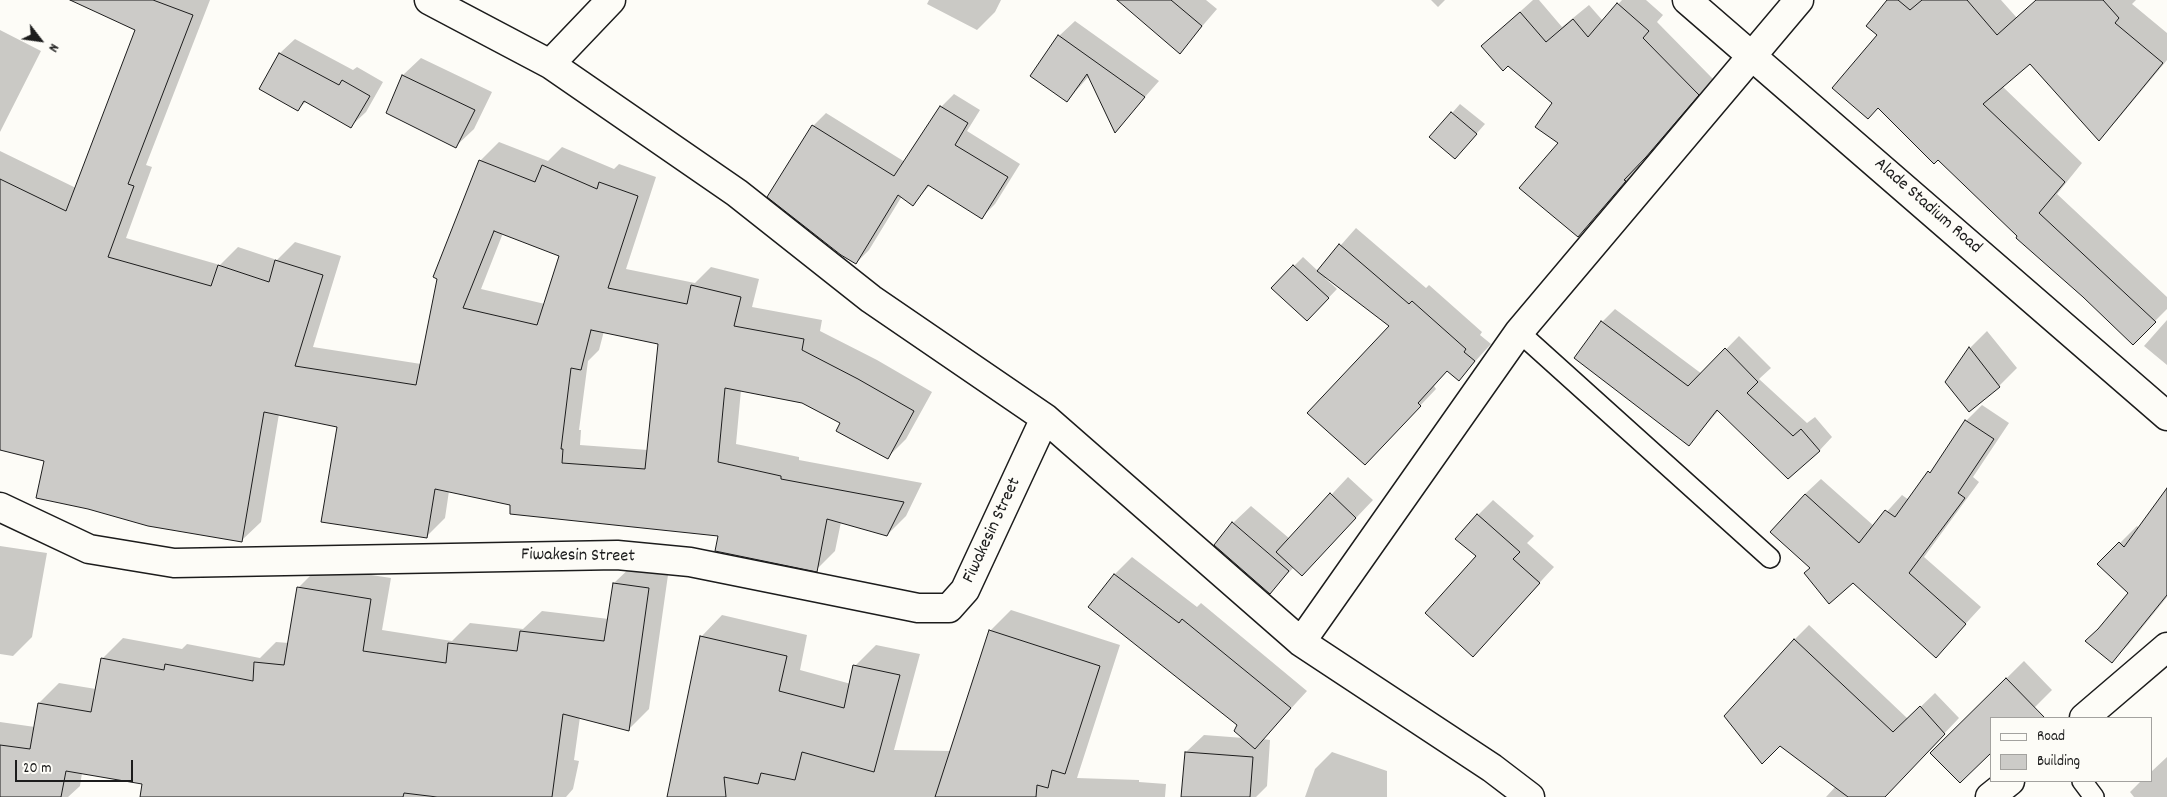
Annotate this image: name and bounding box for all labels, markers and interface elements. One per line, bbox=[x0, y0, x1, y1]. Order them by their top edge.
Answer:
north arrow bbox=[15, 15, 65, 65]
text: N bbox=[43, 39, 63, 55]
street label: Alade Stadium Road bbox=[1869, 154, 1985, 260]
street label: Fiwakesin Street bbox=[959, 475, 1027, 587]
street label: Fiwakesin Street bbox=[521, 545, 635, 569]
legend bbox=[1990, 717, 2152, 782]
text: Road bbox=[2037, 726, 2065, 748]
scale bar bbox=[18, 750, 135, 782]
text: Building bbox=[2037, 751, 2080, 773]
text: 20 m bbox=[23, 758, 51, 780]

